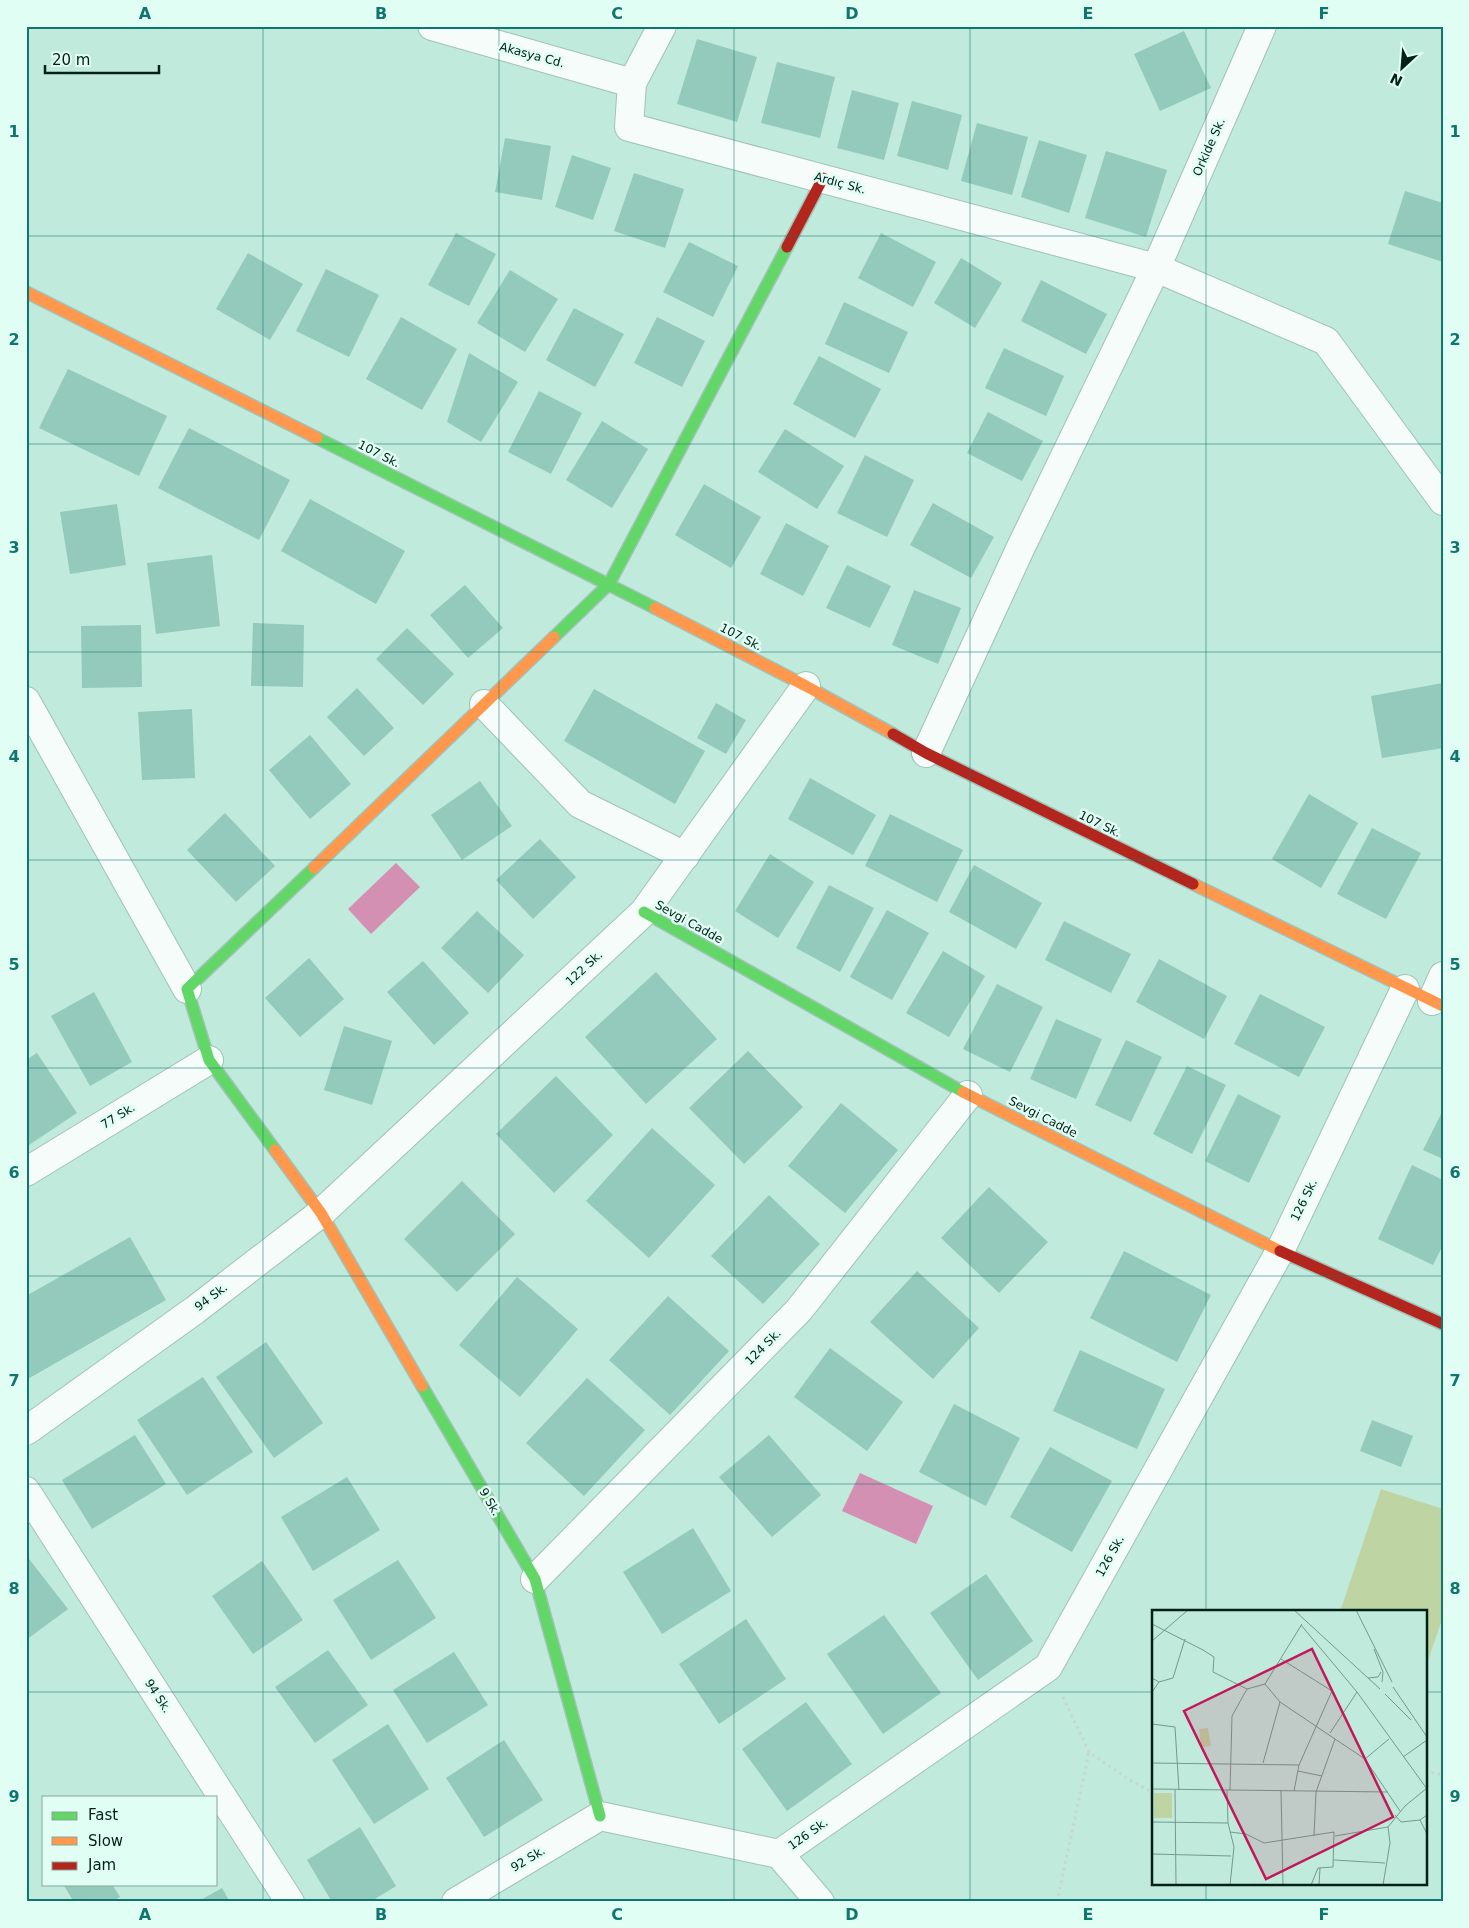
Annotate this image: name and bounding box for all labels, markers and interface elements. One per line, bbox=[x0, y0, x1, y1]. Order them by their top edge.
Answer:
text: A bbox=[139, 4, 152, 23]
text: B bbox=[375, 4, 387, 23]
text: C bbox=[611, 4, 623, 23]
text: D bbox=[845, 4, 859, 23]
text: E bbox=[1083, 4, 1093, 23]
text: F bbox=[1319, 4, 1329, 23]
street label: Akasya Cd. bbox=[498, 40, 566, 70]
scale bar bbox=[45, 42, 159, 74]
north arrow bbox=[1376, 42, 1426, 92]
text: 20 m bbox=[52, 51, 90, 69]
text: N bbox=[1388, 70, 1405, 89]
street label: Orkide Sk. bbox=[1190, 116, 1228, 178]
text: 1 bbox=[8, 122, 20, 141]
text: 1 bbox=[1449, 122, 1461, 141]
street label: Ardıç Sk. bbox=[813, 169, 867, 197]
text: 2 bbox=[8, 330, 20, 349]
text: 2 bbox=[1449, 330, 1461, 349]
street label: 107 Sk. bbox=[356, 438, 402, 470]
text: 3 bbox=[8, 538, 20, 557]
text: 3 bbox=[1449, 538, 1461, 557]
street label: 107 Sk. bbox=[718, 621, 764, 653]
text: 4 bbox=[8, 747, 20, 766]
text: 4 bbox=[1449, 747, 1461, 766]
street label: 107 Sk. bbox=[1077, 808, 1123, 840]
street label: Sevgi Cadde bbox=[653, 898, 725, 946]
street label: 122 Sk. bbox=[563, 947, 605, 989]
text: 5 bbox=[8, 955, 20, 974]
text: 5 bbox=[1449, 955, 1461, 974]
street label: Sevgi Cadde bbox=[1006, 1094, 1080, 1140]
street label: 77 Sk. bbox=[98, 1100, 138, 1132]
text: 6 bbox=[8, 1163, 20, 1182]
text: 6 bbox=[1449, 1163, 1461, 1182]
street label: 126 Sk. bbox=[1288, 1177, 1320, 1223]
street label: 94 Sk. bbox=[192, 1280, 230, 1314]
street label: 124 Sk. bbox=[742, 1326, 784, 1368]
text: 7 bbox=[8, 1371, 20, 1390]
text: 7 bbox=[1449, 1371, 1461, 1390]
street label: 9 Sk. bbox=[476, 1486, 504, 1518]
street label: 126 Sk. bbox=[1093, 1533, 1127, 1579]
text: 8 bbox=[8, 1579, 20, 1598]
text: 8 bbox=[1449, 1579, 1461, 1598]
inset map bbox=[1152, 1610, 1426, 1886]
street label: 94 Sk. bbox=[142, 1676, 174, 1716]
text: 9 bbox=[8, 1787, 20, 1806]
text: 9 bbox=[1449, 1787, 1461, 1806]
legend bbox=[42, 1796, 218, 1886]
text: Fast bbox=[88, 1806, 118, 1824]
street label: 126 Sk. bbox=[786, 1815, 830, 1853]
text: Slow bbox=[88, 1832, 123, 1850]
street label: 92 Sk. bbox=[508, 1843, 548, 1875]
text: Jam bbox=[87, 1856, 116, 1874]
text: A bbox=[139, 1905, 152, 1924]
text: B bbox=[375, 1905, 387, 1924]
text: C bbox=[611, 1905, 623, 1924]
text: D bbox=[845, 1905, 859, 1924]
text: E bbox=[1083, 1905, 1093, 1924]
text: F bbox=[1319, 1905, 1329, 1924]

